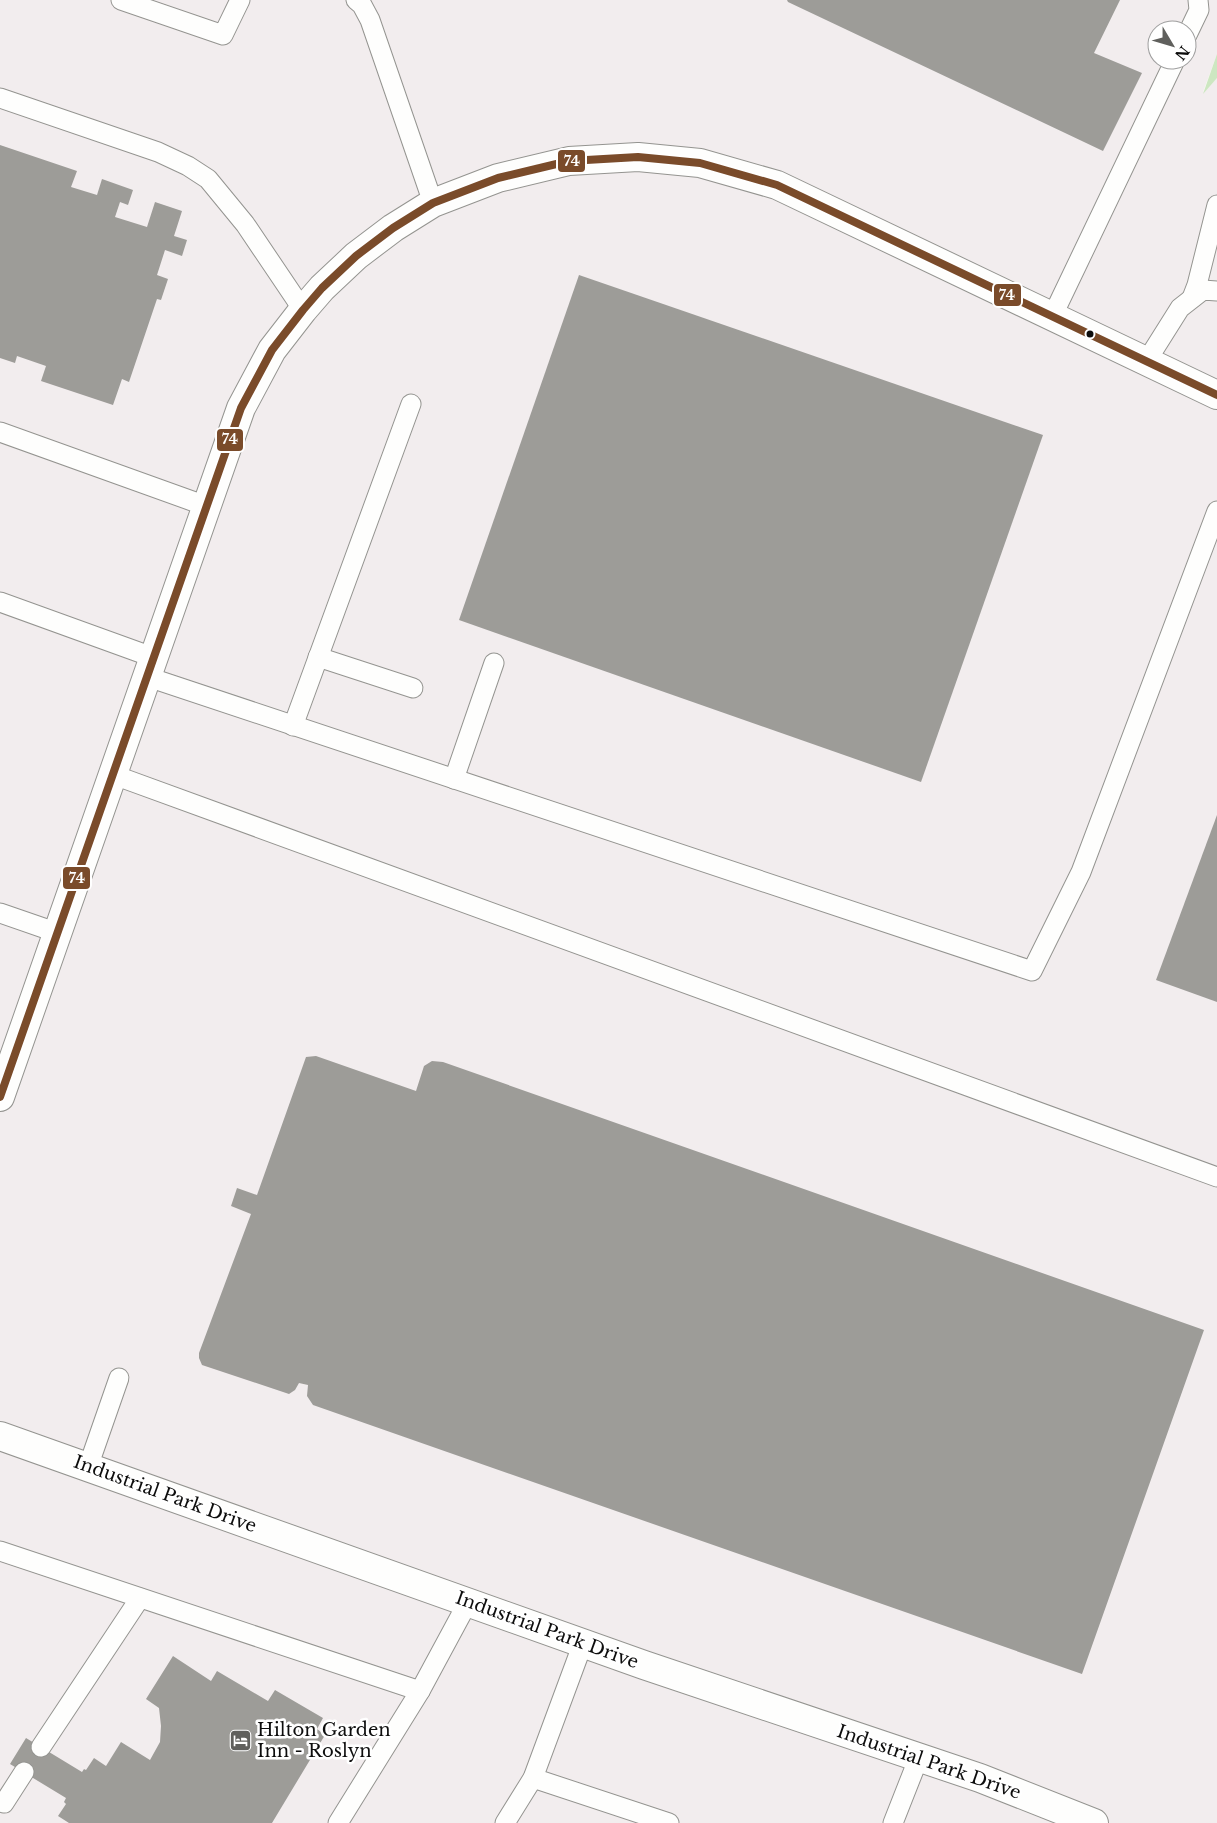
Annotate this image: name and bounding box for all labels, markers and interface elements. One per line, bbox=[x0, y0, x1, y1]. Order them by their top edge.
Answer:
north arrow bbox=[1147, 20, 1197, 70]
text: N bbox=[1171, 42, 1193, 64]
line badge: 74 bbox=[557, 149, 586, 173]
text: 74 bbox=[564, 152, 580, 170]
line badge: 74 bbox=[993, 283, 1022, 307]
text: 74 bbox=[999, 286, 1015, 304]
unlabelled marker bbox=[1085, 329, 1095, 339]
line badge: 74 bbox=[216, 428, 244, 452]
text: 74 bbox=[222, 430, 238, 448]
line badge: 74 bbox=[62, 866, 91, 890]
text: 74 bbox=[69, 869, 85, 887]
street label: Industrial Park Drive bbox=[71, 1451, 259, 1537]
street label: Industrial Park Drive bbox=[453, 1587, 641, 1673]
place label: Hilton Garden Inn - Roslyn bbox=[257, 1719, 391, 1762]
street label: Industrial Park Drive bbox=[834, 1720, 1024, 1804]
hotel icon: Hilton Garden Inn - Roslyn bbox=[229, 1728, 253, 1752]

